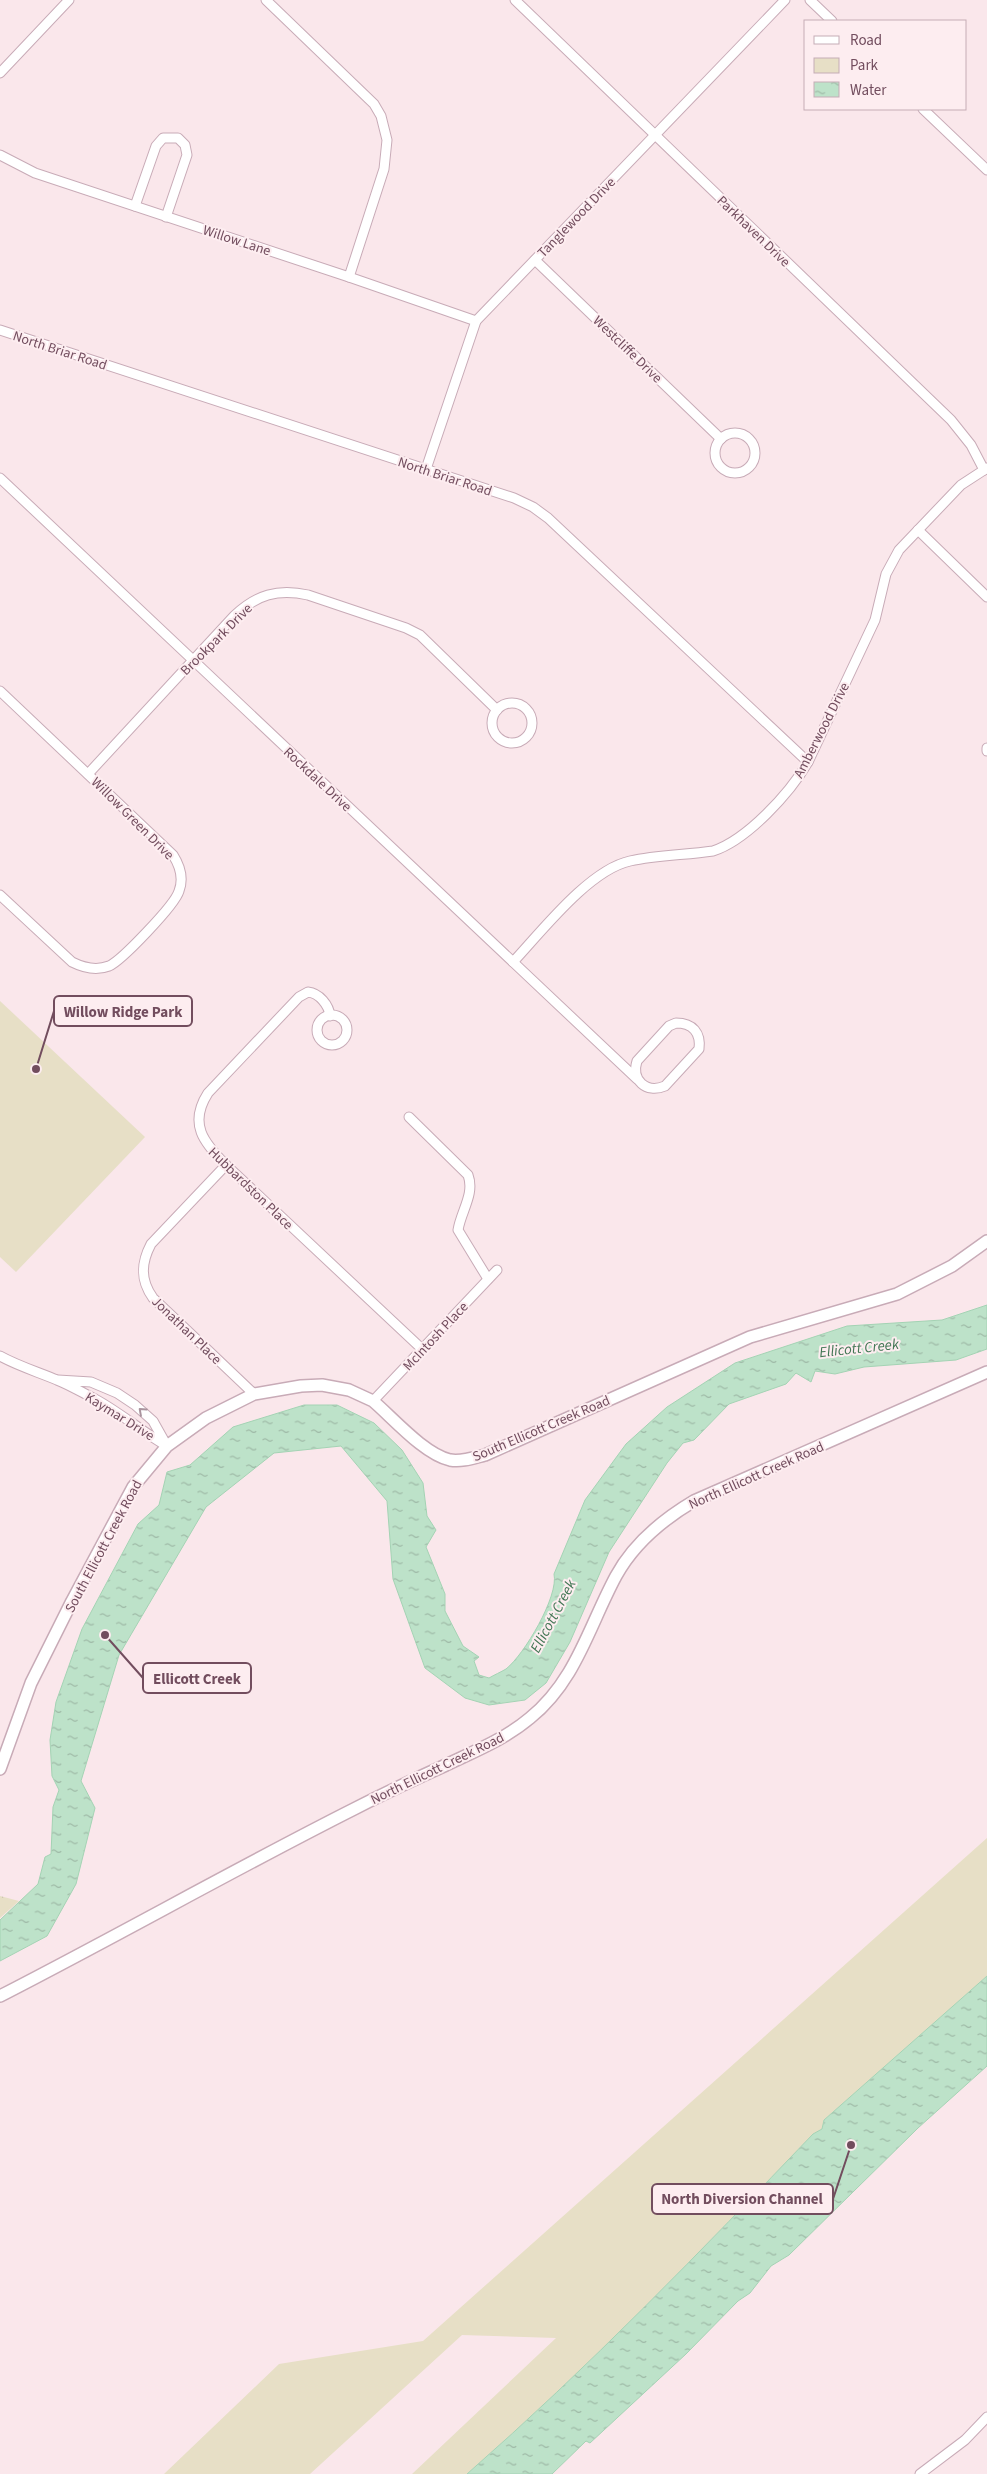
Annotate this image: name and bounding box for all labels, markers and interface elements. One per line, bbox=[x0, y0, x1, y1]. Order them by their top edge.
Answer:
legend bbox=[804, 20, 967, 110]
text: Road bbox=[850, 30, 882, 51]
text: Park bbox=[850, 55, 879, 76]
text: Water bbox=[850, 80, 887, 101]
street label: Tanglewood Drive bbox=[533, 173, 620, 262]
street label: Parkhaven Drive bbox=[712, 192, 794, 272]
street label: Willow Lane bbox=[200, 221, 273, 261]
street label: Westcliffe Drive bbox=[588, 311, 666, 388]
street label: North Briar Road bbox=[10, 326, 109, 376]
street label: North Briar Road bbox=[395, 452, 494, 502]
street label: Brookpark Drive bbox=[176, 599, 257, 680]
street label: Amberwood Drive bbox=[789, 679, 855, 782]
street label: Rockdale Drive bbox=[279, 743, 356, 817]
street label: Willow Green Drive bbox=[86, 773, 178, 865]
callout: Willow Ridge Park bbox=[54, 996, 192, 1026]
text: Willow Ridge Park bbox=[64, 1002, 183, 1023]
street label: Hubbardston Place bbox=[203, 1143, 297, 1235]
street label: Jonathan Place bbox=[147, 1292, 226, 1369]
street label: McIntosh Place bbox=[398, 1298, 473, 1376]
water label: Ellicott Creek bbox=[818, 1334, 901, 1363]
street label: Kaymar Drive bbox=[81, 1388, 158, 1446]
street label: South Ellicott Creek Road bbox=[470, 1391, 613, 1467]
one-way arrow bbox=[138, 1407, 147, 1416]
street label: North Ellicott Creek Road bbox=[685, 1437, 827, 1515]
street label: South Ellicott Creek Road bbox=[60, 1477, 147, 1616]
water label: Ellicott Creek bbox=[525, 1575, 582, 1657]
callout: Ellicott Creek bbox=[143, 1663, 251, 1693]
text: Ellicott Creek bbox=[153, 1669, 242, 1690]
street label: North Ellicott Creek Road bbox=[367, 1728, 508, 1810]
callout: North Diversion Channel bbox=[652, 2184, 833, 2214]
text: North Diversion Channel bbox=[661, 2189, 824, 2210]

